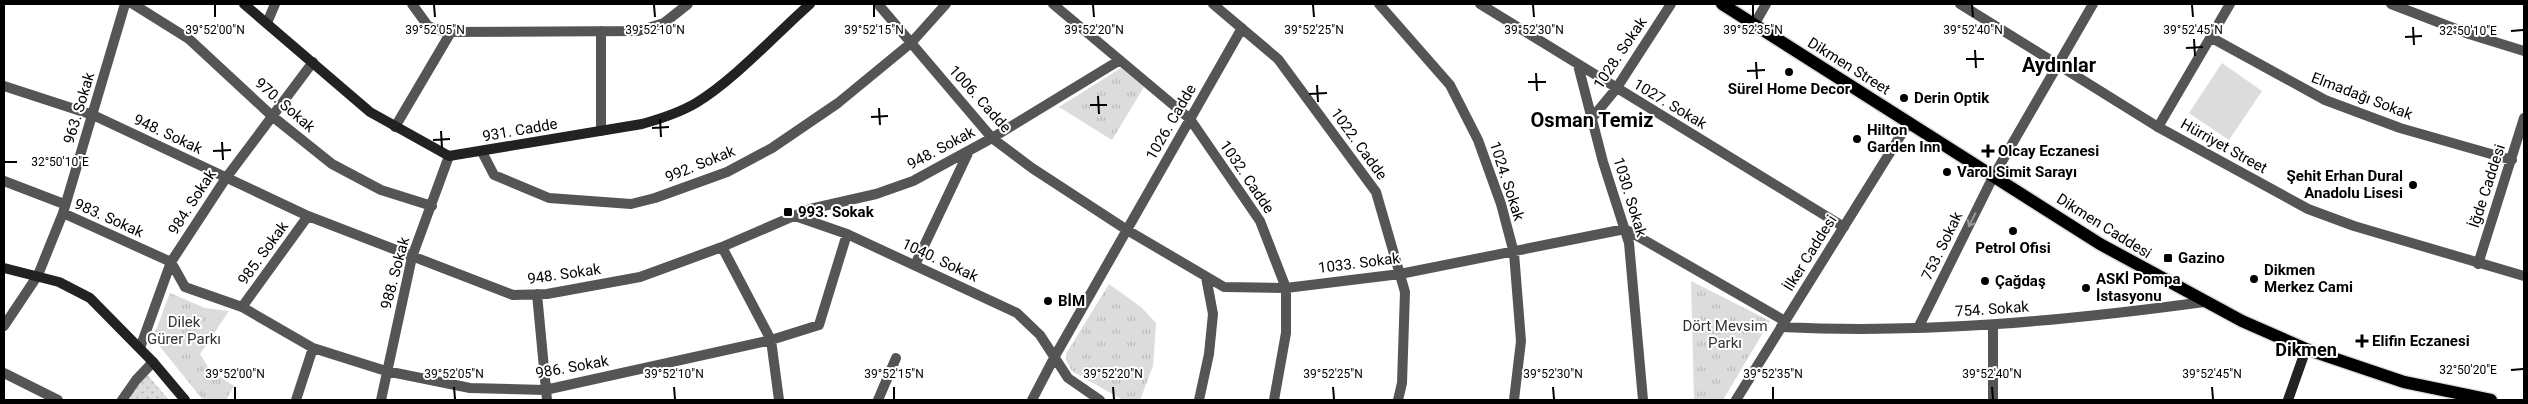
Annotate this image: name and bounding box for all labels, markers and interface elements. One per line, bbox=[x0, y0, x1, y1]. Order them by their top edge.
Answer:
street label: 1028. Sokak bbox=[1590, 14, 1651, 92]
text: 39°52'00"N bbox=[185, 23, 245, 37]
text: 39°52'05"N bbox=[405, 23, 465, 37]
text: 39°52'10"N bbox=[625, 23, 685, 37]
text: 39°52'15"N bbox=[844, 23, 904, 37]
text: 39°52'20"N bbox=[1064, 23, 1124, 37]
text: 39°52'25"N bbox=[1284, 23, 1344, 37]
text: 39°52'30"N bbox=[1504, 23, 1564, 37]
text: 39°52'35"N bbox=[1723, 23, 1783, 37]
text: 39°52'40"N bbox=[1943, 23, 2003, 37]
text: 39°52'45"N bbox=[2163, 23, 2223, 37]
text: 32°50'10"E bbox=[2439, 24, 2497, 38]
street label: Dikmen Street bbox=[1804, 34, 1894, 99]
district label: Aydınlar bbox=[2022, 53, 2097, 77]
street label: 1006. Cadde bbox=[945, 62, 1015, 136]
marker: Sürel Home Decor bbox=[1783, 66, 1795, 78]
street label: Elmadağı Sokak bbox=[2309, 68, 2415, 124]
street label: 963. Sokak bbox=[60, 70, 99, 146]
street label: 970. Sokak bbox=[251, 74, 319, 136]
street label: 1027. Sokak bbox=[1630, 75, 1710, 133]
place label: Sürel Home Decor bbox=[1728, 80, 1851, 98]
street label: 1026. Cadde bbox=[1142, 81, 1200, 163]
place label: Derin Optik bbox=[1914, 89, 1990, 107]
marker: Derin Optik bbox=[1898, 92, 1910, 104]
street label: 1022. Cadde bbox=[1327, 105, 1391, 183]
district label: Osman Temiz bbox=[1531, 108, 1653, 132]
street label: 948. Sokak bbox=[131, 110, 206, 158]
street label: 931. Cadde bbox=[481, 115, 559, 145]
street label: Hürriyet Street bbox=[2178, 115, 2270, 177]
place label: Hilton Garden Inn bbox=[1867, 121, 1941, 156]
street label: 948. Sokak bbox=[904, 123, 978, 173]
marker: Hilton Garden Inn bbox=[1851, 133, 1863, 145]
street label: 1032. Cadde bbox=[1216, 137, 1278, 217]
street label: 1024. Sokak bbox=[1486, 139, 1528, 223]
street label: 992. Sokak bbox=[662, 142, 738, 186]
place label: Olcay Eczanesi bbox=[1998, 142, 2099, 160]
street label: İğde Caddesi bbox=[2465, 142, 2509, 230]
marker: Olcay Eczanesi bbox=[1982, 145, 1994, 157]
text: 32°50'10"E bbox=[31, 155, 89, 169]
street label: 1030. Sokak bbox=[1609, 155, 1651, 239]
place label: Varol Simit Sarayı bbox=[1957, 163, 2077, 181]
street label: 984. Sokak bbox=[164, 166, 220, 238]
marker: Varol Simit Sarayı bbox=[1941, 166, 1953, 178]
place label: Şehit Erhan Dural Anadolu Lisesi bbox=[2287, 167, 2403, 202]
marker: Şehit Erhan Dural Anadolu Lisesi bbox=[2407, 179, 2419, 191]
street label: Dikmen Caddesi bbox=[2053, 190, 2155, 262]
street label: 983. Sokak bbox=[72, 195, 147, 241]
place label: 993. Sokak bbox=[798, 203, 875, 221]
marker: 993. Sokak bbox=[782, 206, 794, 218]
street label: 753. Sokak bbox=[1918, 209, 1966, 283]
street label: İlker Caddesi bbox=[1780, 212, 1840, 294]
one-way arrow bbox=[1967, 212, 1976, 227]
street label: 985. Sokak bbox=[234, 218, 292, 288]
marker: Petrol Ofisi bbox=[2007, 225, 2019, 237]
street label: 1040. Sokak bbox=[899, 234, 981, 286]
street label: 988. Sokak bbox=[377, 235, 413, 311]
place label: Petrol Ofisi bbox=[1975, 239, 2051, 257]
street label: 1033. Sokak bbox=[1317, 249, 1401, 277]
place label: Gazino bbox=[2178, 249, 2225, 267]
marker: Gazino bbox=[2162, 252, 2174, 264]
street label: 948. Sokak bbox=[526, 260, 602, 288]
place label: Dikmen Merkez Cami bbox=[2264, 261, 2353, 296]
place label: ASKİ Pompa İstasyonu bbox=[2096, 270, 2180, 305]
place label: Çağdaş bbox=[1995, 272, 2046, 290]
marker: Dikmen Merkez Cami bbox=[2248, 273, 2260, 285]
marker: Çağdaş bbox=[1979, 275, 1991, 287]
marker: ASKİ Pompa İstasyonu bbox=[2080, 282, 2092, 294]
place label: BİM bbox=[1058, 292, 1085, 310]
marker: BİM bbox=[1042, 295, 1054, 307]
street label: 754. Sokak bbox=[1955, 297, 2030, 321]
park label: Dilek Gürer Parkı bbox=[147, 313, 221, 348]
park label: Dört Mevsim Parkı bbox=[1682, 317, 1768, 352]
place label: Elifin Eczanesi bbox=[2372, 332, 2470, 350]
marker: Elifin Eczanesi bbox=[2356, 335, 2368, 347]
district label: Dikmen bbox=[2275, 339, 2337, 360]
street label: 986. Sokak bbox=[534, 352, 610, 382]
text: 32°50'20"E bbox=[2439, 363, 2497, 377]
text: 39°52'00"N bbox=[205, 367, 265, 381]
text: 39°52'05"N bbox=[424, 367, 484, 381]
text: 39°52'10"N bbox=[644, 367, 704, 381]
text: 39°52'15"N bbox=[864, 367, 924, 381]
text: 39°52'20"N bbox=[1083, 367, 1143, 381]
text: 39°52'25"N bbox=[1303, 367, 1363, 381]
text: 39°52'30"N bbox=[1523, 367, 1583, 381]
text: 39°52'35"N bbox=[1743, 367, 1803, 381]
text: 39°52'40"N bbox=[1962, 367, 2022, 381]
text: 39°52'45"N bbox=[2182, 367, 2242, 381]

